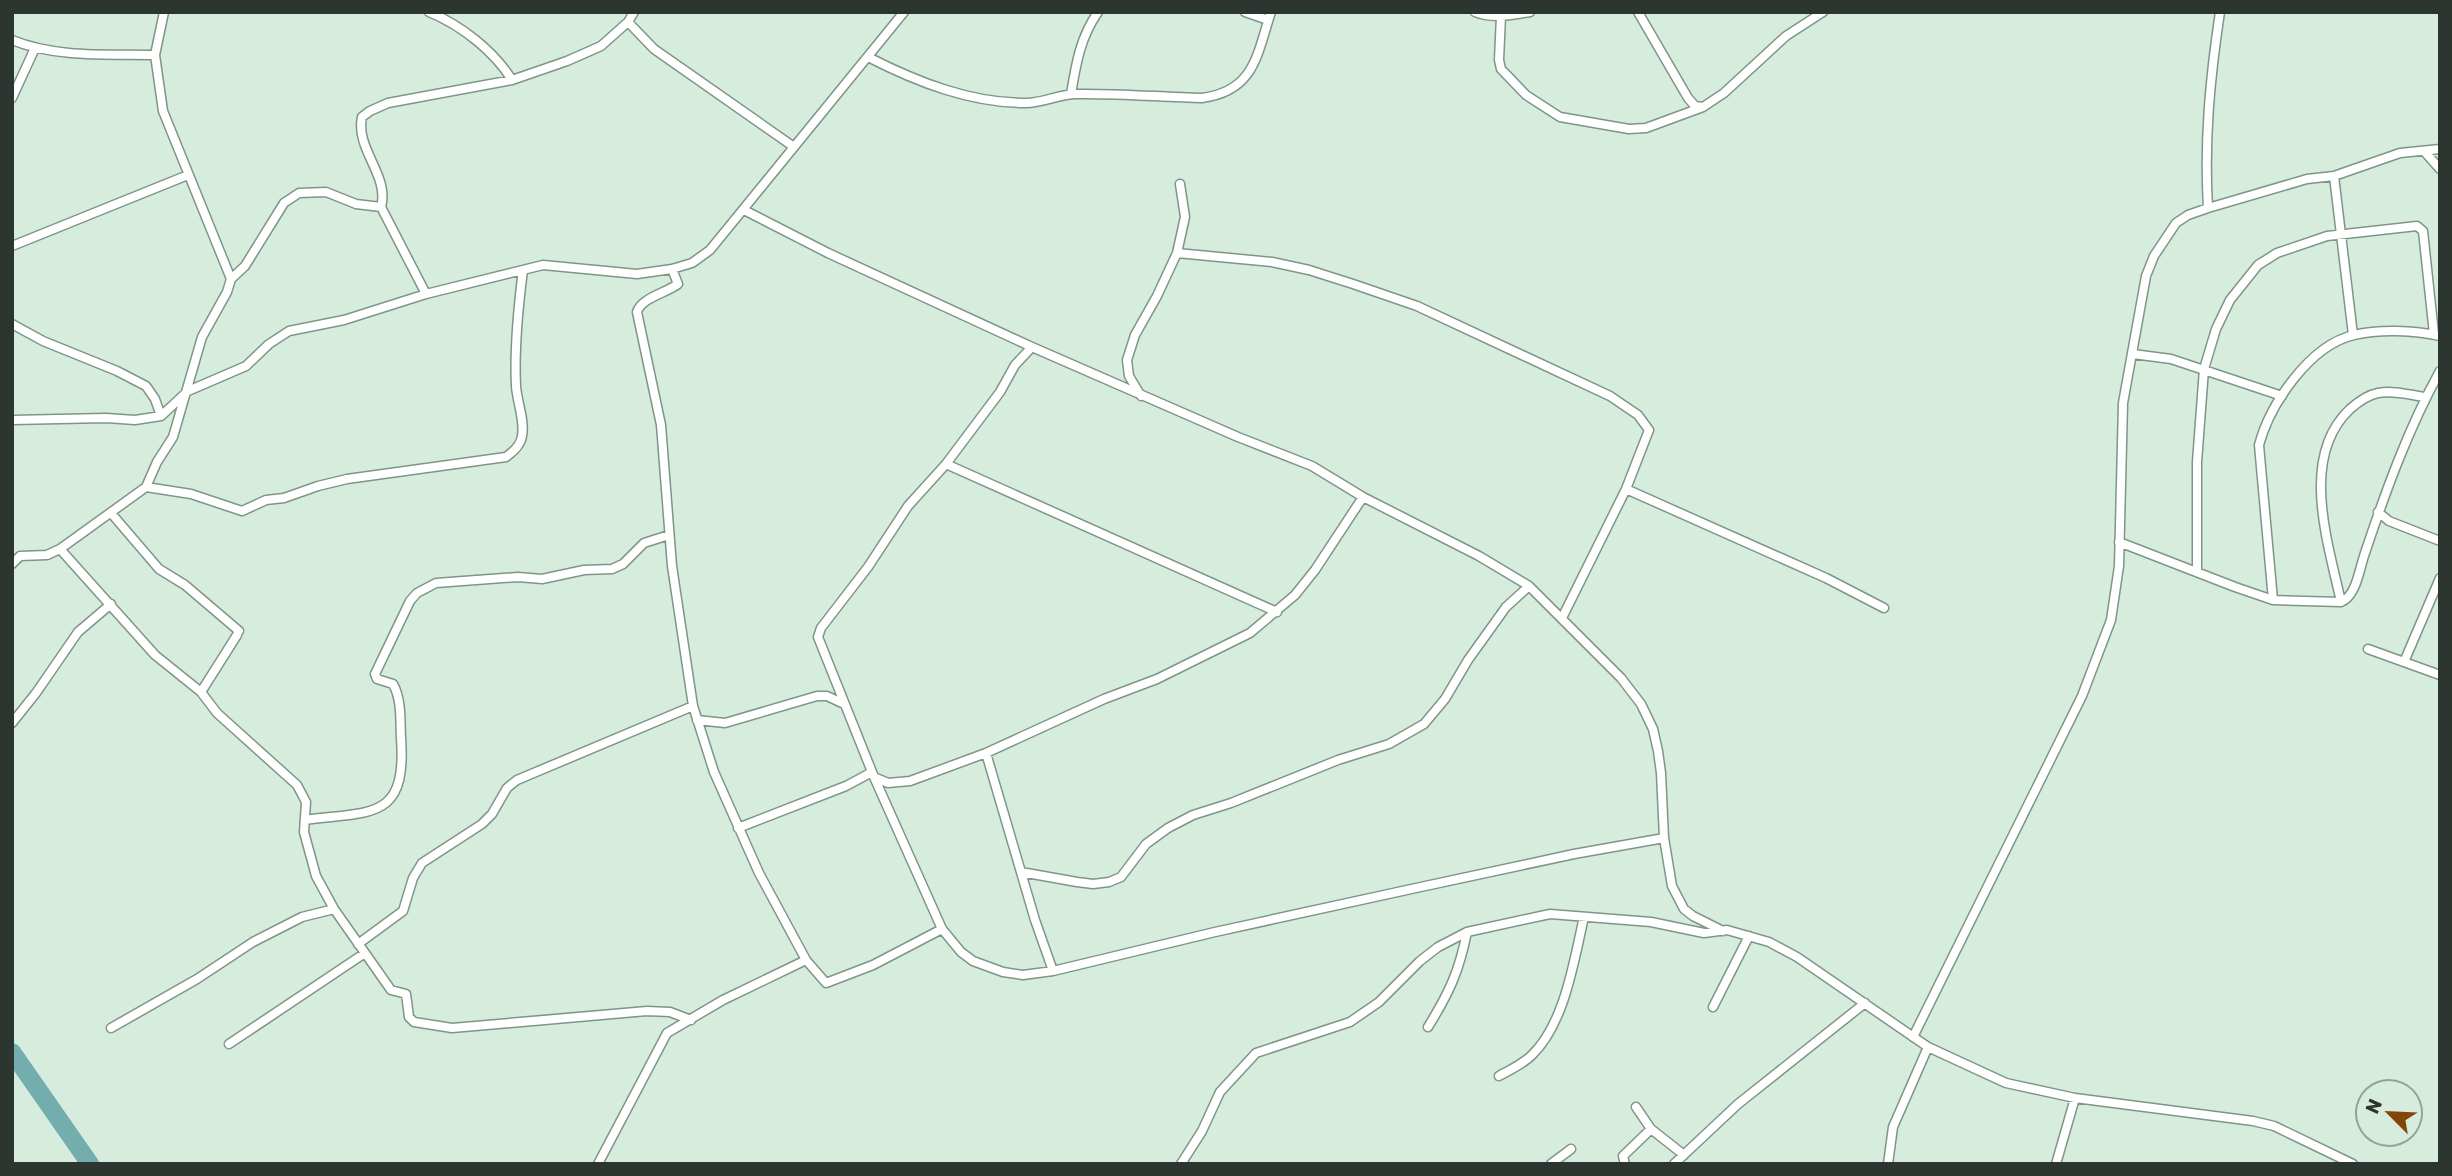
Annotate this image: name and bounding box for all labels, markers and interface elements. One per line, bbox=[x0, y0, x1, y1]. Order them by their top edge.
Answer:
north arrow bbox=[2354, 1078, 2424, 1148]
text: N bbox=[2361, 1095, 2387, 1117]

